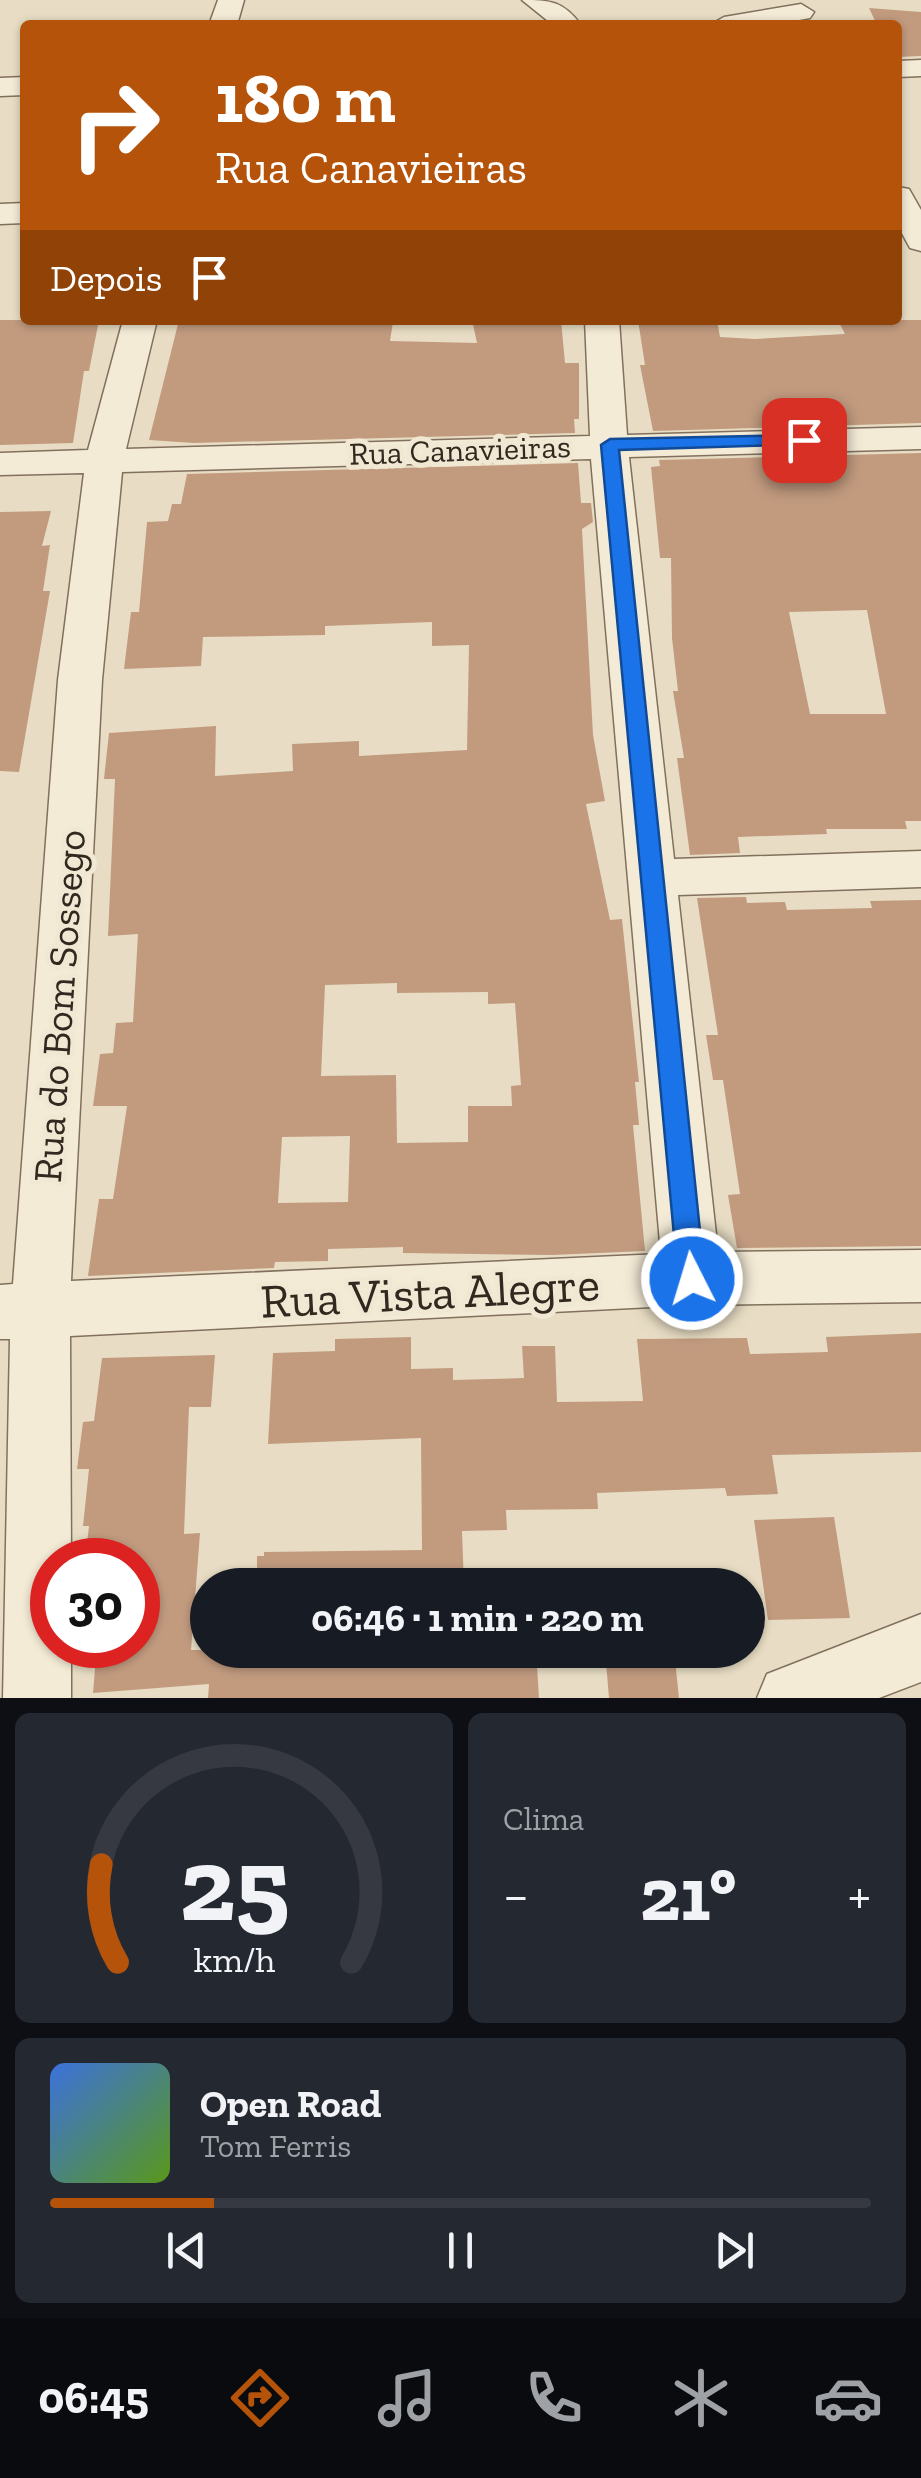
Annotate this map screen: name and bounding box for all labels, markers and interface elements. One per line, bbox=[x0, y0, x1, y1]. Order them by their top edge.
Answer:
text: 180 m bbox=[215, 56, 396, 140]
icon: right bbox=[50, 60, 180, 190]
text: Rua Canavieiras bbox=[215, 141, 527, 195]
icon: arrive bbox=[182, 250, 237, 305]
text: Depois bbox=[50, 255, 162, 301]
pin bbox=[762, 398, 847, 483]
icon: arrive bbox=[777, 413, 832, 468]
street label: Rua Canavieiras bbox=[348, 427, 572, 473]
street label: Rua do Bom Sossego bbox=[23, 828, 95, 1184]
position arrow bbox=[640, 1227, 744, 1331]
street label: Rua Vista Alegre bbox=[259, 1255, 601, 1330]
speed limit sign: 30 bbox=[30, 1538, 160, 1668]
text: 06:46 · 1 min · 220 m bbox=[311, 1595, 644, 1641]
text: Clima bbox=[503, 1800, 584, 1838]
text: 25 bbox=[179, 1822, 289, 1947]
text: 21° bbox=[640, 1849, 736, 1939]
text: − bbox=[503, 1862, 529, 1928]
text: + bbox=[848, 1862, 871, 1928]
text: km/h bbox=[193, 1938, 275, 1981]
text: Open Road bbox=[200, 2081, 382, 2127]
text: Tom Ferris bbox=[200, 2127, 351, 2165]
icon: previous bbox=[159, 2223, 214, 2278]
icon: pause bbox=[433, 2223, 488, 2278]
icon: next bbox=[707, 2223, 762, 2278]
icon: directions bbox=[225, 2363, 295, 2433]
icon: music bbox=[372, 2363, 442, 2433]
icon: phone bbox=[519, 2363, 589, 2433]
icon: climate bbox=[666, 2363, 736, 2433]
icon: car bbox=[813, 2363, 883, 2433]
text: 06:45 bbox=[38, 2371, 149, 2425]

